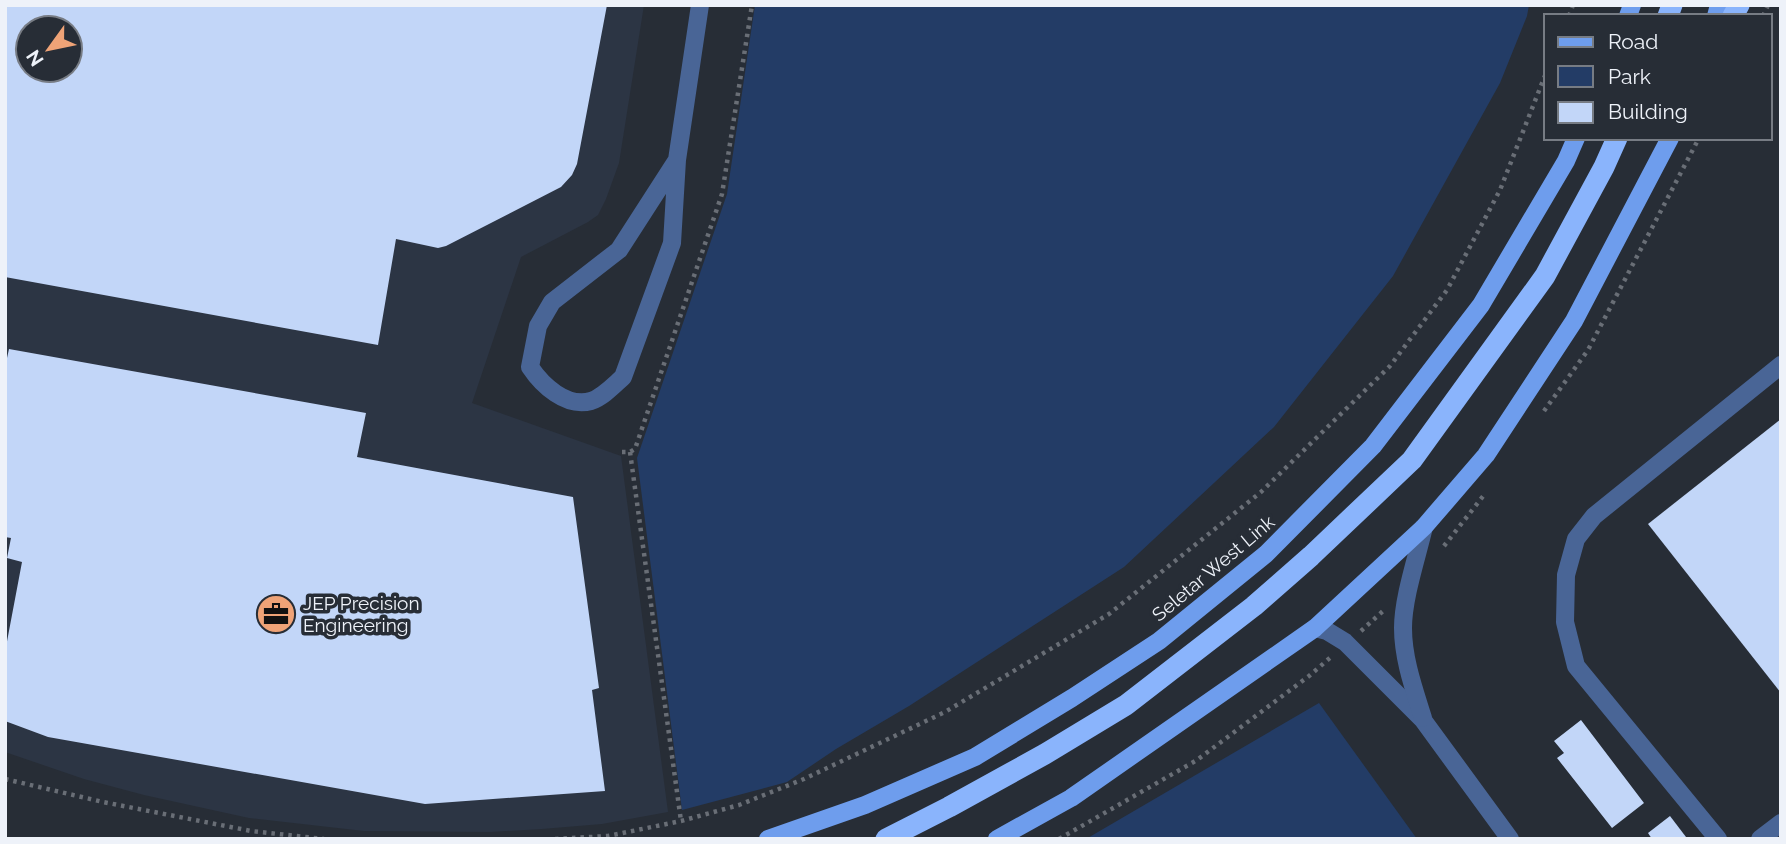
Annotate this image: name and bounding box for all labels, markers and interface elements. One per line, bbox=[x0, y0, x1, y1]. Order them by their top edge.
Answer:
north arrow bbox=[14, 14, 84, 84]
legend bbox=[1544, 14, 1772, 140]
text: Road bbox=[1608, 29, 1658, 54]
text: N bbox=[22, 46, 48, 70]
text: Park bbox=[1608, 64, 1651, 89]
text: Building bbox=[1608, 99, 1688, 124]
street label: Seletar West Link bbox=[1147, 511, 1279, 625]
place label: JEP Precision Engineering bbox=[303, 592, 419, 636]
office icon: JEP Precision Engineering bbox=[255, 593, 297, 635]

